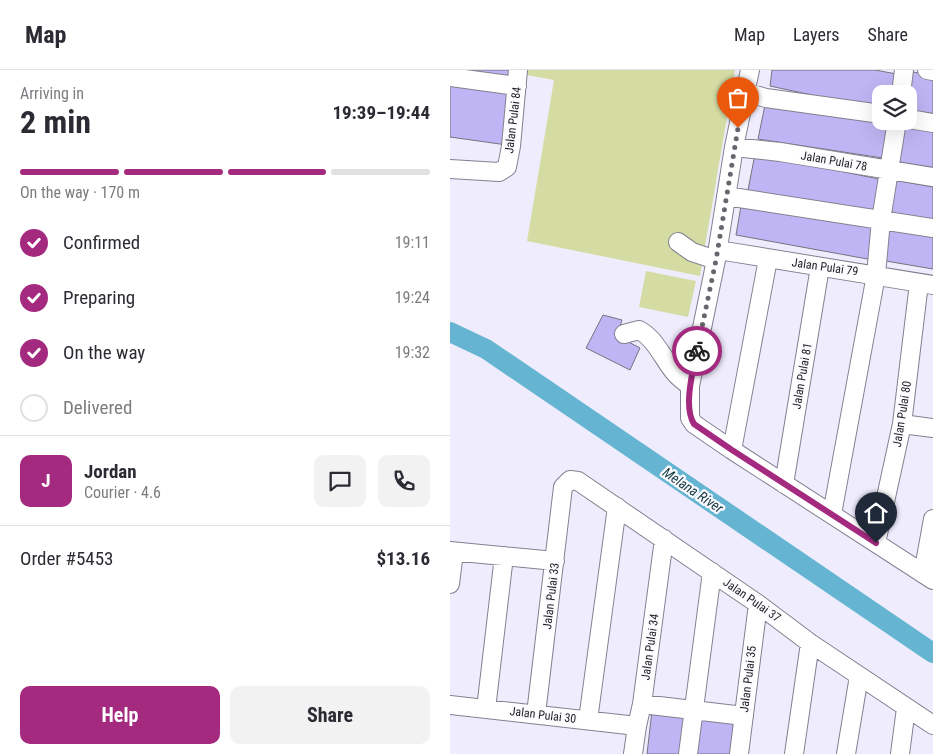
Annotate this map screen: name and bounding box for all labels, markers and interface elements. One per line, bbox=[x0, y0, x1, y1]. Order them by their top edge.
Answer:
text: Map bbox=[25, 21, 66, 49]
text: Map bbox=[734, 24, 765, 45]
text: Layers bbox=[793, 24, 840, 45]
text: Share bbox=[868, 24, 908, 45]
pin bbox=[717, 77, 759, 128]
text: Arriving in bbox=[20, 84, 84, 103]
icon: bag bbox=[724, 84, 752, 112]
map controls bbox=[872, 85, 917, 130]
button: layers bbox=[872, 85, 917, 130]
street label: Jalan Pulai 84 bbox=[502, 86, 524, 154]
text: 19:39–19:44 bbox=[332, 101, 430, 124]
text: 2 min bbox=[20, 103, 91, 141]
street label: Jalan Pulai 78 bbox=[800, 148, 868, 174]
text: On the way · 170 m bbox=[20, 183, 140, 202]
icon: check bbox=[20, 229, 48, 257]
text: Confirmed bbox=[63, 231, 140, 254]
text: 19:11 bbox=[395, 233, 430, 252]
street label: Jalan Pulai 79 bbox=[791, 255, 859, 279]
icon: check bbox=[20, 284, 48, 312]
text: Preparing bbox=[63, 286, 135, 309]
text: 19:24 bbox=[395, 288, 430, 307]
courier bbox=[672, 326, 722, 376]
icon: bike bbox=[683, 337, 711, 365]
icon: check bbox=[20, 339, 48, 367]
text: On the way bbox=[63, 341, 145, 364]
street label: Jalan Pulai 81 bbox=[789, 342, 815, 410]
text: 19:32 bbox=[395, 343, 430, 362]
street label: Jalan Pulai 80 bbox=[890, 380, 914, 448]
text: Delivered bbox=[63, 396, 132, 419]
button: chat bbox=[314, 455, 366, 507]
button: phone bbox=[378, 455, 430, 507]
text: Jordan bbox=[84, 460, 137, 483]
water label: Melana River bbox=[660, 464, 727, 516]
text: J bbox=[41, 469, 51, 492]
text: Courier · 4.6 bbox=[84, 483, 161, 502]
pin bbox=[855, 492, 897, 543]
icon: home bbox=[862, 499, 890, 527]
text: Order #5453 bbox=[20, 547, 113, 570]
text: $13.16 bbox=[376, 547, 430, 570]
street label: Jalan Pulai 33 bbox=[540, 562, 562, 630]
street label: Jalan Pulai 37 bbox=[721, 575, 783, 625]
street label: Jalan Pulai 34 bbox=[638, 613, 662, 681]
street label: Jalan Pulai 35 bbox=[737, 645, 759, 713]
button: Help bbox=[20, 686, 220, 744]
button: Share bbox=[230, 686, 430, 744]
street label: Jalan Pulai 30 bbox=[509, 704, 577, 726]

